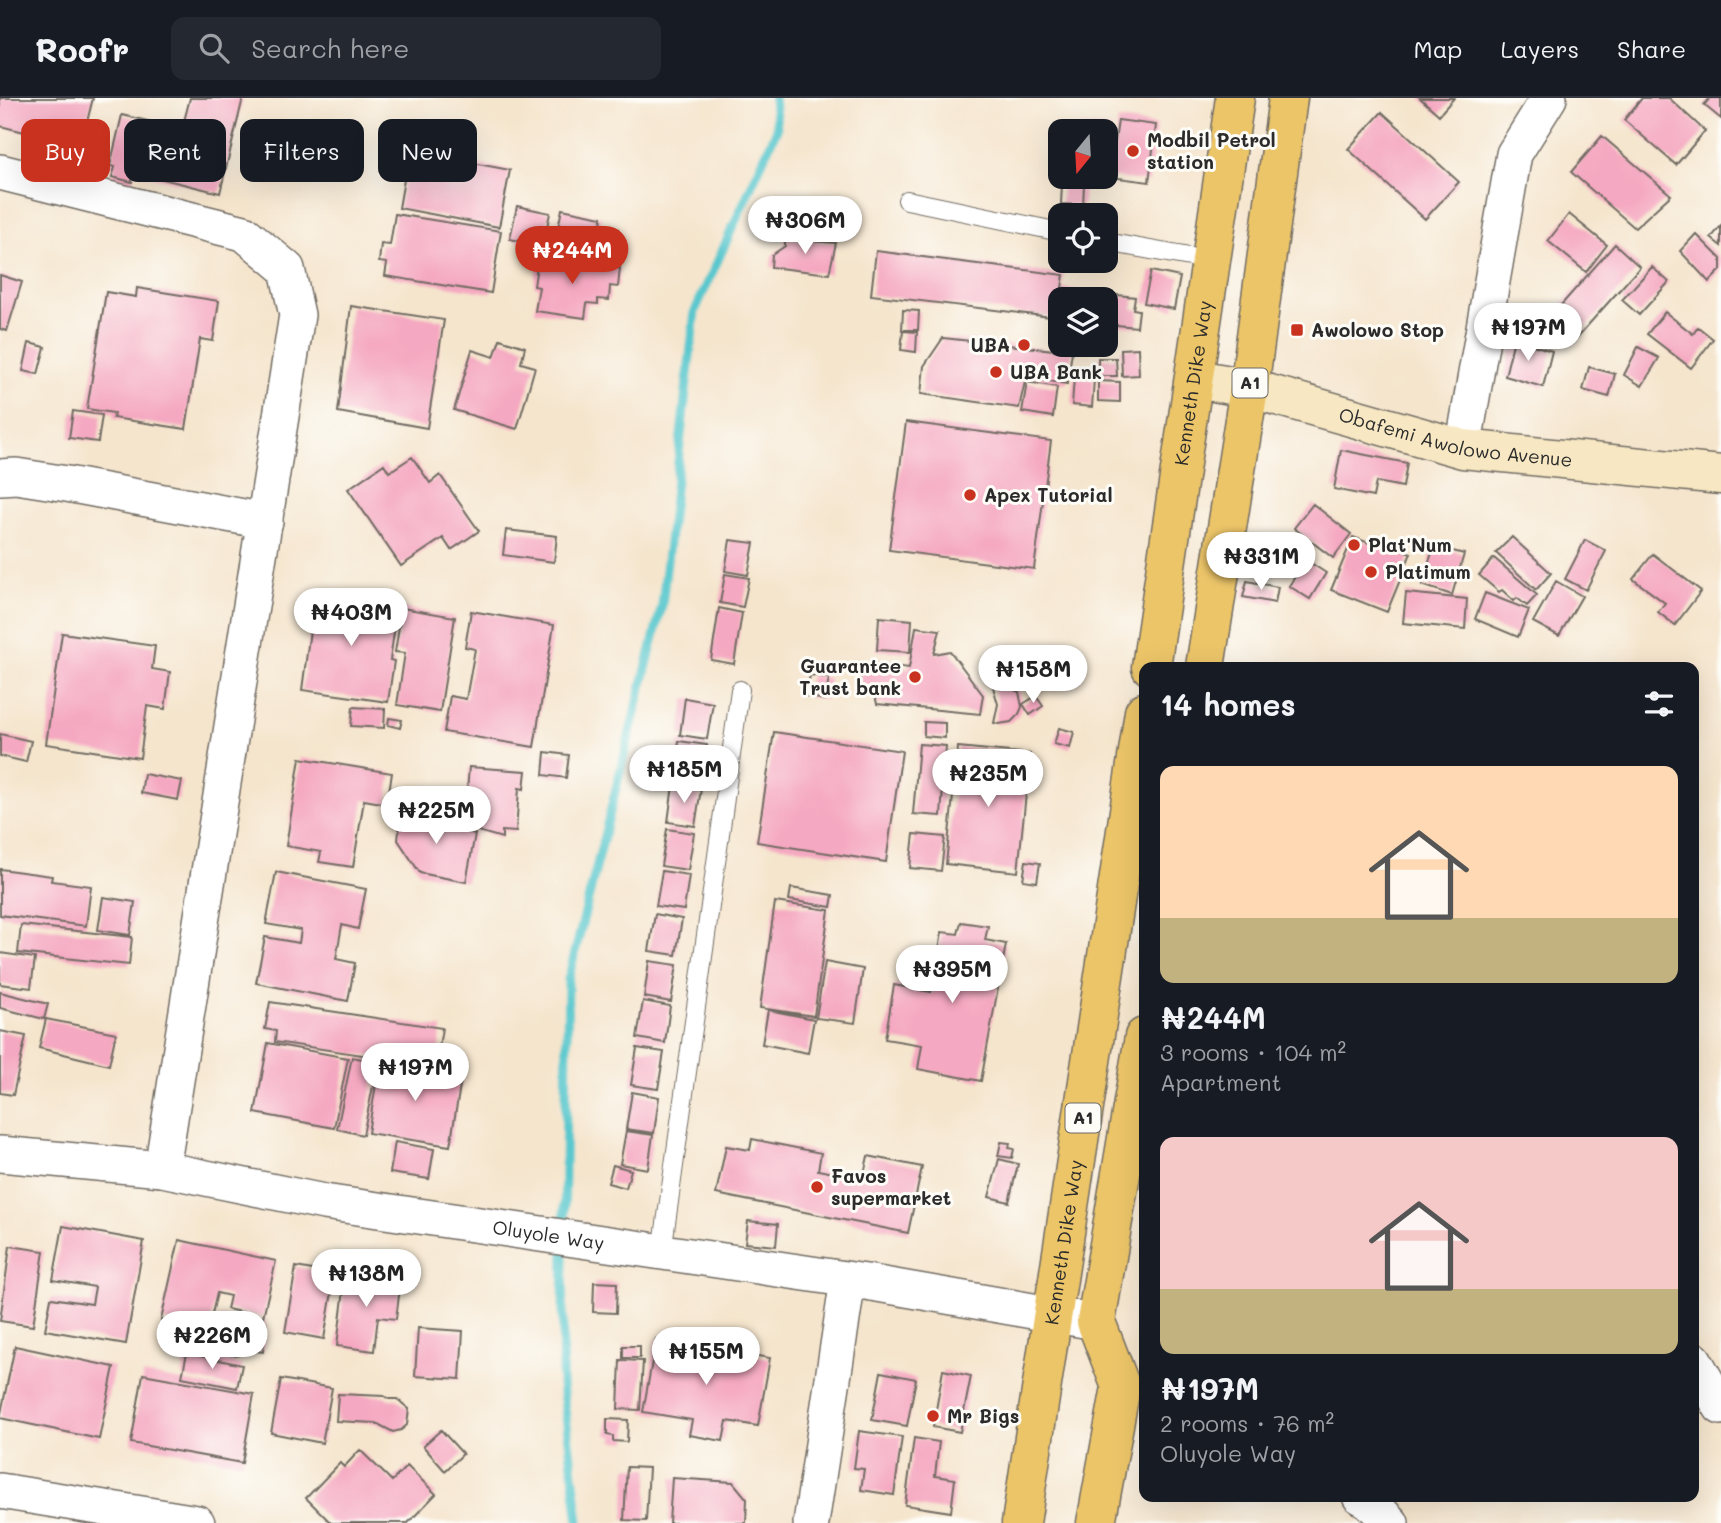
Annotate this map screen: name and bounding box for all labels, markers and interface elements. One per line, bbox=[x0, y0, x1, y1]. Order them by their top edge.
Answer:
search box bbox=[171, 17, 661, 80]
text: Roofr bbox=[35, 27, 129, 70]
icon: search bbox=[195, 29, 233, 67]
text: Search here bbox=[251, 31, 409, 65]
text: Map bbox=[1414, 33, 1462, 64]
text: Layers bbox=[1500, 33, 1579, 64]
text: Share bbox=[1617, 33, 1686, 64]
chip: Buy bbox=[21, 119, 110, 182]
chip: Rent bbox=[124, 119, 226, 182]
chip: Filters bbox=[240, 119, 364, 182]
chip: New bbox=[378, 119, 477, 182]
north arrow bbox=[1048, 119, 1118, 189]
map controls bbox=[1048, 119, 1118, 357]
place label: Modbil Petrol station bbox=[1147, 127, 1276, 174]
marker: Modbil Petrol station bbox=[1125, 143, 1141, 159]
pin: ₦306M bbox=[756, 197, 854, 256]
button: locate bbox=[1048, 203, 1118, 273]
text: ₦306M bbox=[764, 204, 846, 234]
pin: ₦244M bbox=[523, 226, 621, 286]
text: ₦244M bbox=[531, 234, 613, 264]
button: layers bbox=[1048, 287, 1118, 357]
street label: Kenneth Dike Way bbox=[1168, 299, 1217, 467]
pin: ₦197M bbox=[1479, 303, 1577, 363]
text: ₦197M bbox=[1490, 311, 1566, 341]
place label: Awolowo Stop bbox=[1311, 317, 1444, 342]
marker: Awolowo Stop bbox=[1289, 322, 1305, 338]
place label: UBA bbox=[971, 332, 1010, 357]
marker: UBA bbox=[1016, 337, 1032, 353]
place label: UBA Bank bbox=[1010, 359, 1102, 384]
marker: UBA Bank bbox=[988, 364, 1004, 380]
road number: A1 bbox=[1232, 368, 1268, 398]
street label: Obafemi Awolowo Avenue bbox=[1336, 401, 1574, 472]
place label: Apex Tutorial bbox=[984, 482, 1113, 507]
marker: Apex Tutorial bbox=[962, 487, 978, 503]
pin: ₦331M bbox=[1212, 532, 1310, 592]
place label: Plat'Num bbox=[1368, 532, 1452, 557]
marker: Plat'Num bbox=[1346, 537, 1362, 553]
text: ₦331M bbox=[1222, 540, 1300, 570]
place label: Platimum bbox=[1385, 559, 1471, 584]
marker: Platimum bbox=[1363, 564, 1379, 580]
pin: ₦403M bbox=[302, 588, 400, 648]
text: ₦403M bbox=[310, 596, 392, 626]
pin: ₦158M bbox=[984, 646, 1082, 705]
place label: Guarantee Trust bank bbox=[799, 653, 901, 700]
text: ₦158M bbox=[994, 653, 1072, 683]
marker: Guarantee Trust bank bbox=[907, 669, 923, 685]
text: 14 homes bbox=[1160, 684, 1296, 724]
icon: filters bbox=[1640, 685, 1678, 723]
pin: ₦185M bbox=[635, 746, 733, 805]
pin: ₦235M bbox=[939, 750, 1037, 809]
text: ₦185M bbox=[645, 753, 723, 783]
text: ₦235M bbox=[948, 757, 1028, 787]
pin: ₦225M bbox=[387, 786, 485, 846]
text: ₦225M bbox=[397, 794, 475, 824]
icon: home bbox=[1356, 812, 1482, 938]
pin: ₦395M bbox=[903, 946, 1001, 1005]
text: ₦395M bbox=[912, 953, 992, 983]
text: ₦244M bbox=[1160, 997, 1266, 1037]
text: 3 rooms · 104 m² bbox=[1160, 1037, 1346, 1067]
pin: ₦197M bbox=[366, 1044, 464, 1103]
text: ₦197M bbox=[377, 1051, 453, 1081]
text: Apartment bbox=[1160, 1067, 1282, 1097]
road number: A1 bbox=[1066, 1104, 1100, 1133]
street label: Kenneth Dike Way bbox=[1038, 1158, 1088, 1326]
place label: Favos supermarket bbox=[831, 1163, 951, 1210]
marker: Favos supermarket bbox=[809, 1179, 825, 1195]
icon: home bbox=[1356, 1183, 1482, 1309]
street label: Oluyole Way bbox=[491, 1214, 606, 1255]
pin: ₦138M bbox=[317, 1250, 415, 1309]
text: ₦138M bbox=[327, 1257, 405, 1287]
pin: ₦226M bbox=[163, 1312, 261, 1371]
text: ₦226M bbox=[173, 1319, 251, 1349]
pin: ₦155M bbox=[657, 1328, 755, 1387]
text: ₦155M bbox=[668, 1335, 744, 1365]
text: ₦197M bbox=[1160, 1368, 1259, 1408]
place label: Mr Bigs bbox=[947, 1403, 1019, 1428]
marker: Mr Bigs bbox=[925, 1408, 941, 1424]
text: 2 rooms · 76 m² bbox=[1160, 1408, 1334, 1438]
text: Oluyole Way bbox=[1160, 1438, 1296, 1468]

